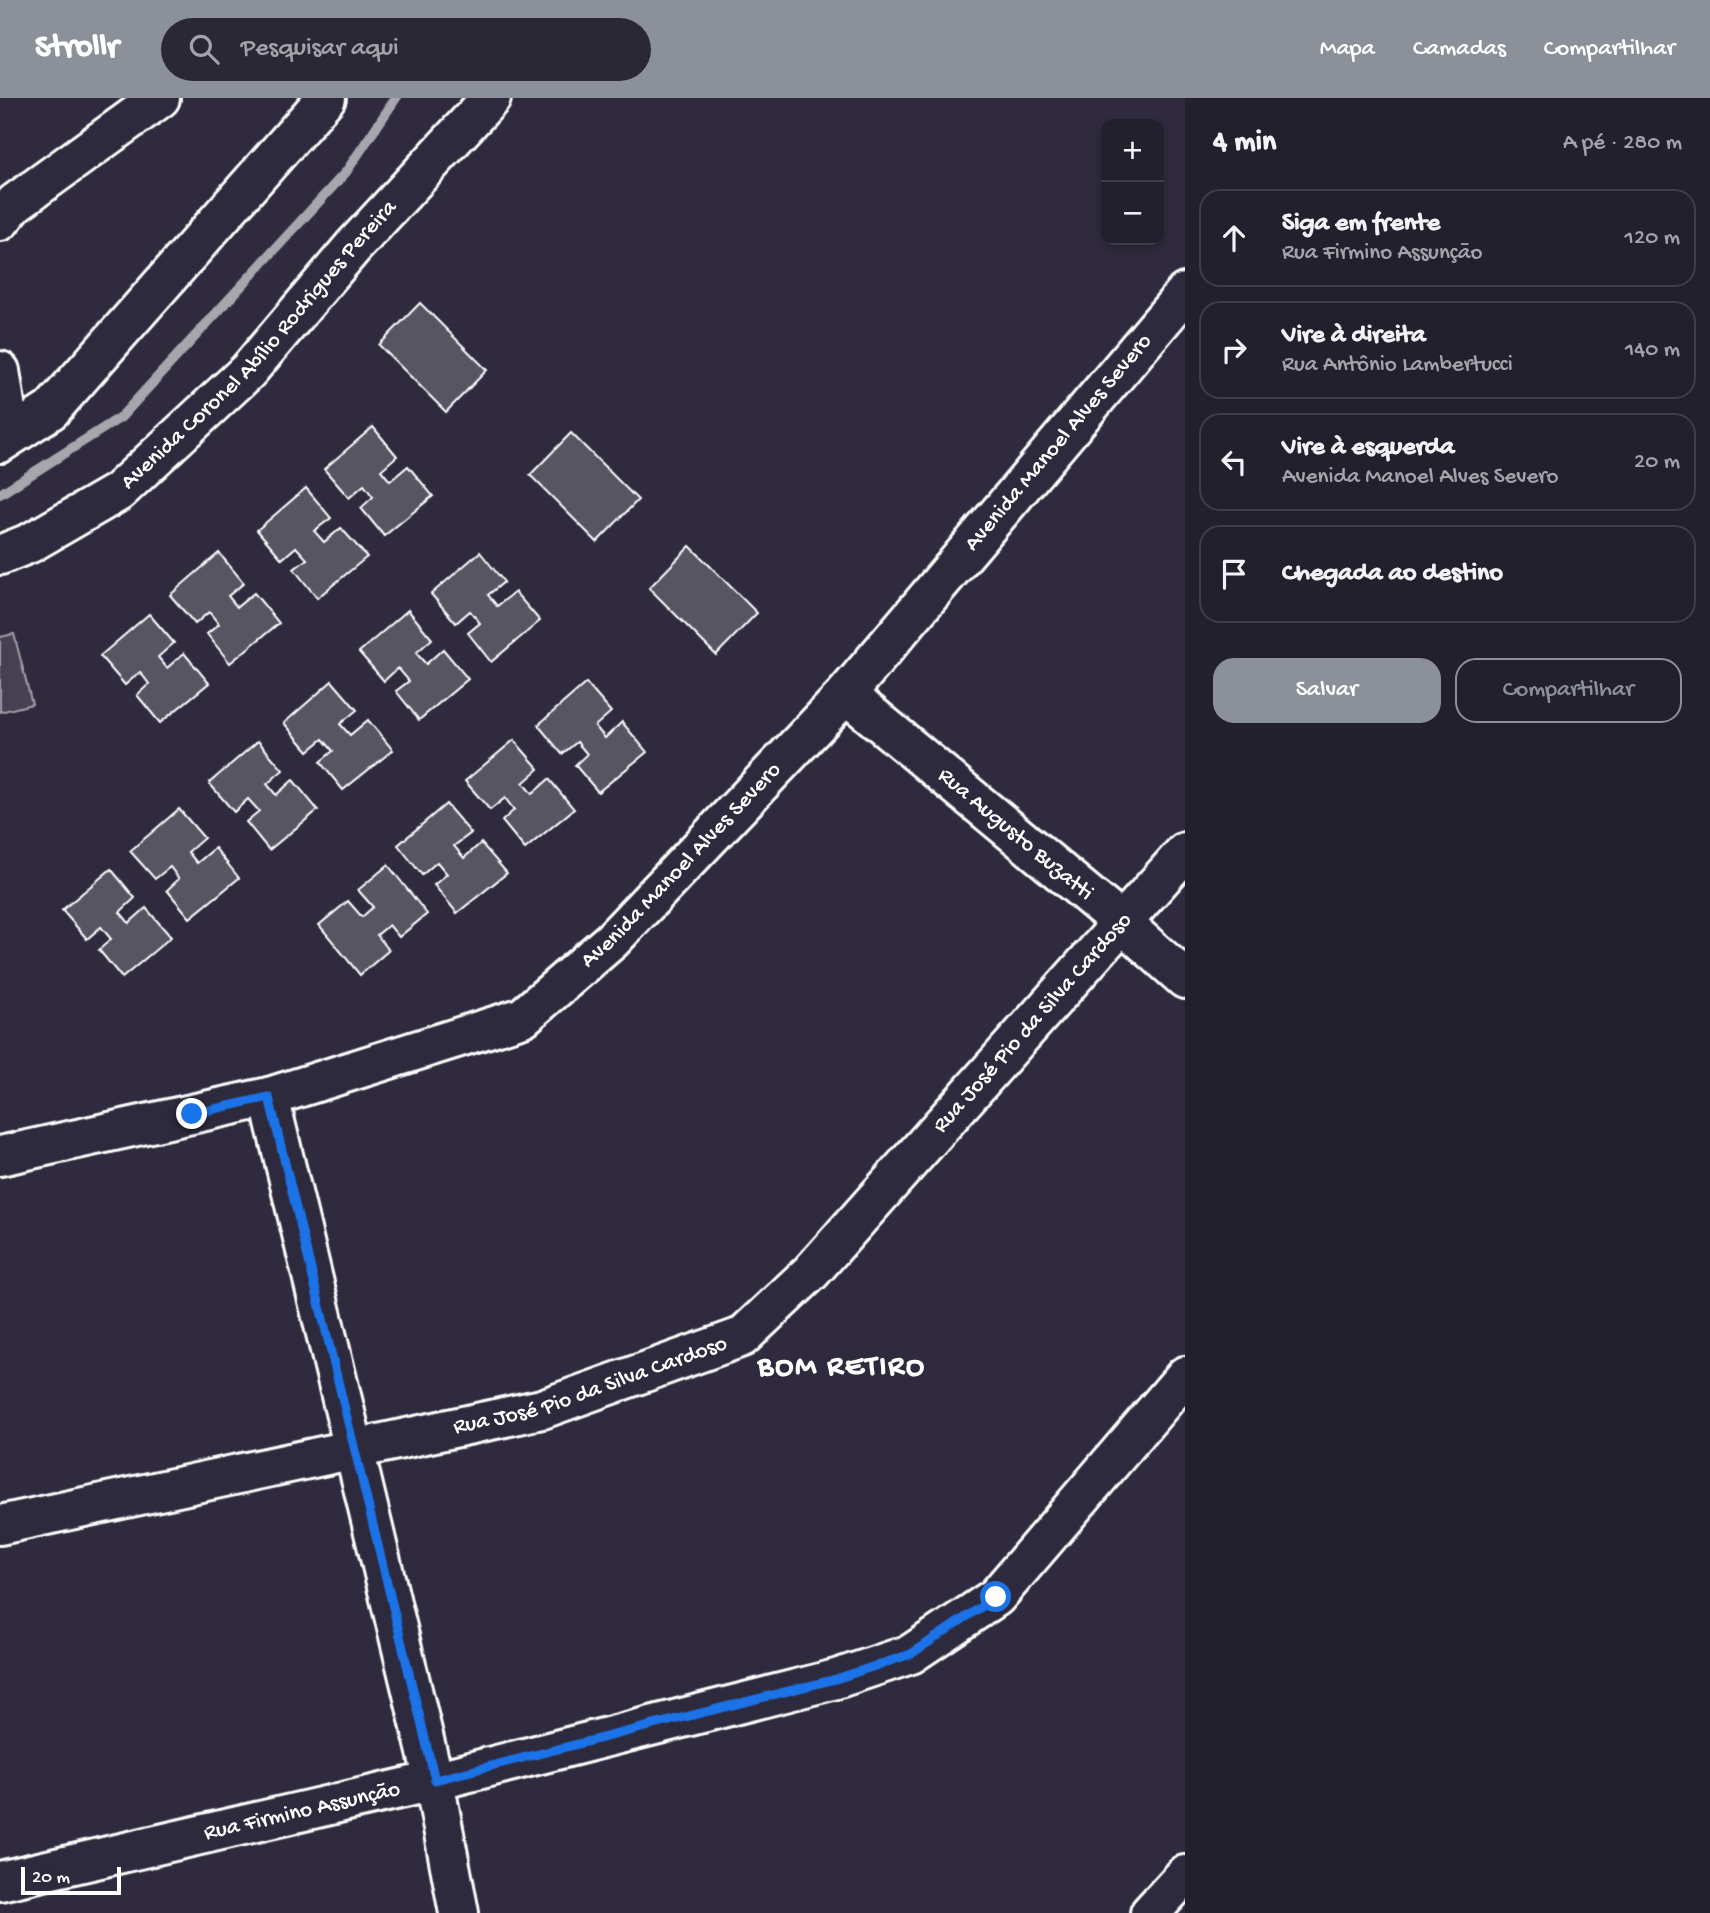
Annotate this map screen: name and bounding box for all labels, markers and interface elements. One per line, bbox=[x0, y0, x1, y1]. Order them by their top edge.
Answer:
search box bbox=[161, 18, 651, 81]
text: Strollr bbox=[35, 30, 119, 68]
icon: search bbox=[185, 30, 223, 68]
text: Pesquisar aqui bbox=[241, 34, 399, 65]
text: Mapa bbox=[1320, 35, 1375, 64]
text: Camadas bbox=[1413, 35, 1506, 64]
text: Compartilhar bbox=[1544, 35, 1675, 64]
map controls bbox=[1101, 119, 1164, 245]
button: + bbox=[1101, 119, 1164, 182]
text: 4 min bbox=[1213, 126, 1276, 161]
text: A pé · 280 m bbox=[1563, 130, 1682, 157]
button: − bbox=[1101, 182, 1164, 245]
street label: Avenida Coronel Abílio Rodrigues Pereira bbox=[115, 194, 404, 496]
text: Siga em frente bbox=[1282, 209, 1440, 240]
icon: ahead bbox=[1215, 219, 1253, 257]
text: 120 m bbox=[1625, 225, 1680, 252]
text: Rua Firmino Assunção bbox=[1282, 240, 1482, 267]
text: Vire à direita bbox=[1282, 321, 1426, 352]
street label: Avenida Manoel Alves Severo bbox=[959, 328, 1158, 557]
icon: right bbox=[1215, 331, 1253, 369]
text: 140 m bbox=[1625, 337, 1680, 364]
text: Rua Antônio Lambertucci bbox=[1282, 352, 1513, 379]
text: Vire à esquerda bbox=[1282, 433, 1455, 464]
icon: left bbox=[1215, 443, 1253, 481]
text: 20 m bbox=[1634, 449, 1680, 476]
text: Avenida Manoel Alves Severo bbox=[1282, 464, 1558, 491]
icon: arrive bbox=[1215, 555, 1253, 593]
text: Chegada ao destino bbox=[1282, 559, 1503, 590]
button: Salvar bbox=[1213, 658, 1441, 723]
button: Compartilhar bbox=[1455, 658, 1682, 723]
street label: Avenida Manoel Alves Severo bbox=[575, 757, 787, 974]
street label: Rua Augusto Buzatti bbox=[932, 762, 1099, 907]
street label: Rua José Pio da Silva Cardoso bbox=[927, 907, 1138, 1139]
route end bbox=[176, 1098, 207, 1129]
street label: Rua José Pio da Silva Cardoso bbox=[451, 1330, 731, 1441]
district label: BOM RETIRO bbox=[757, 1351, 926, 1386]
route start bbox=[980, 1581, 1011, 1612]
street label: Rua Firmino Assunção bbox=[201, 1776, 403, 1847]
scale bar bbox=[21, 1864, 121, 1896]
text: 20 m bbox=[32, 1867, 70, 1890]

